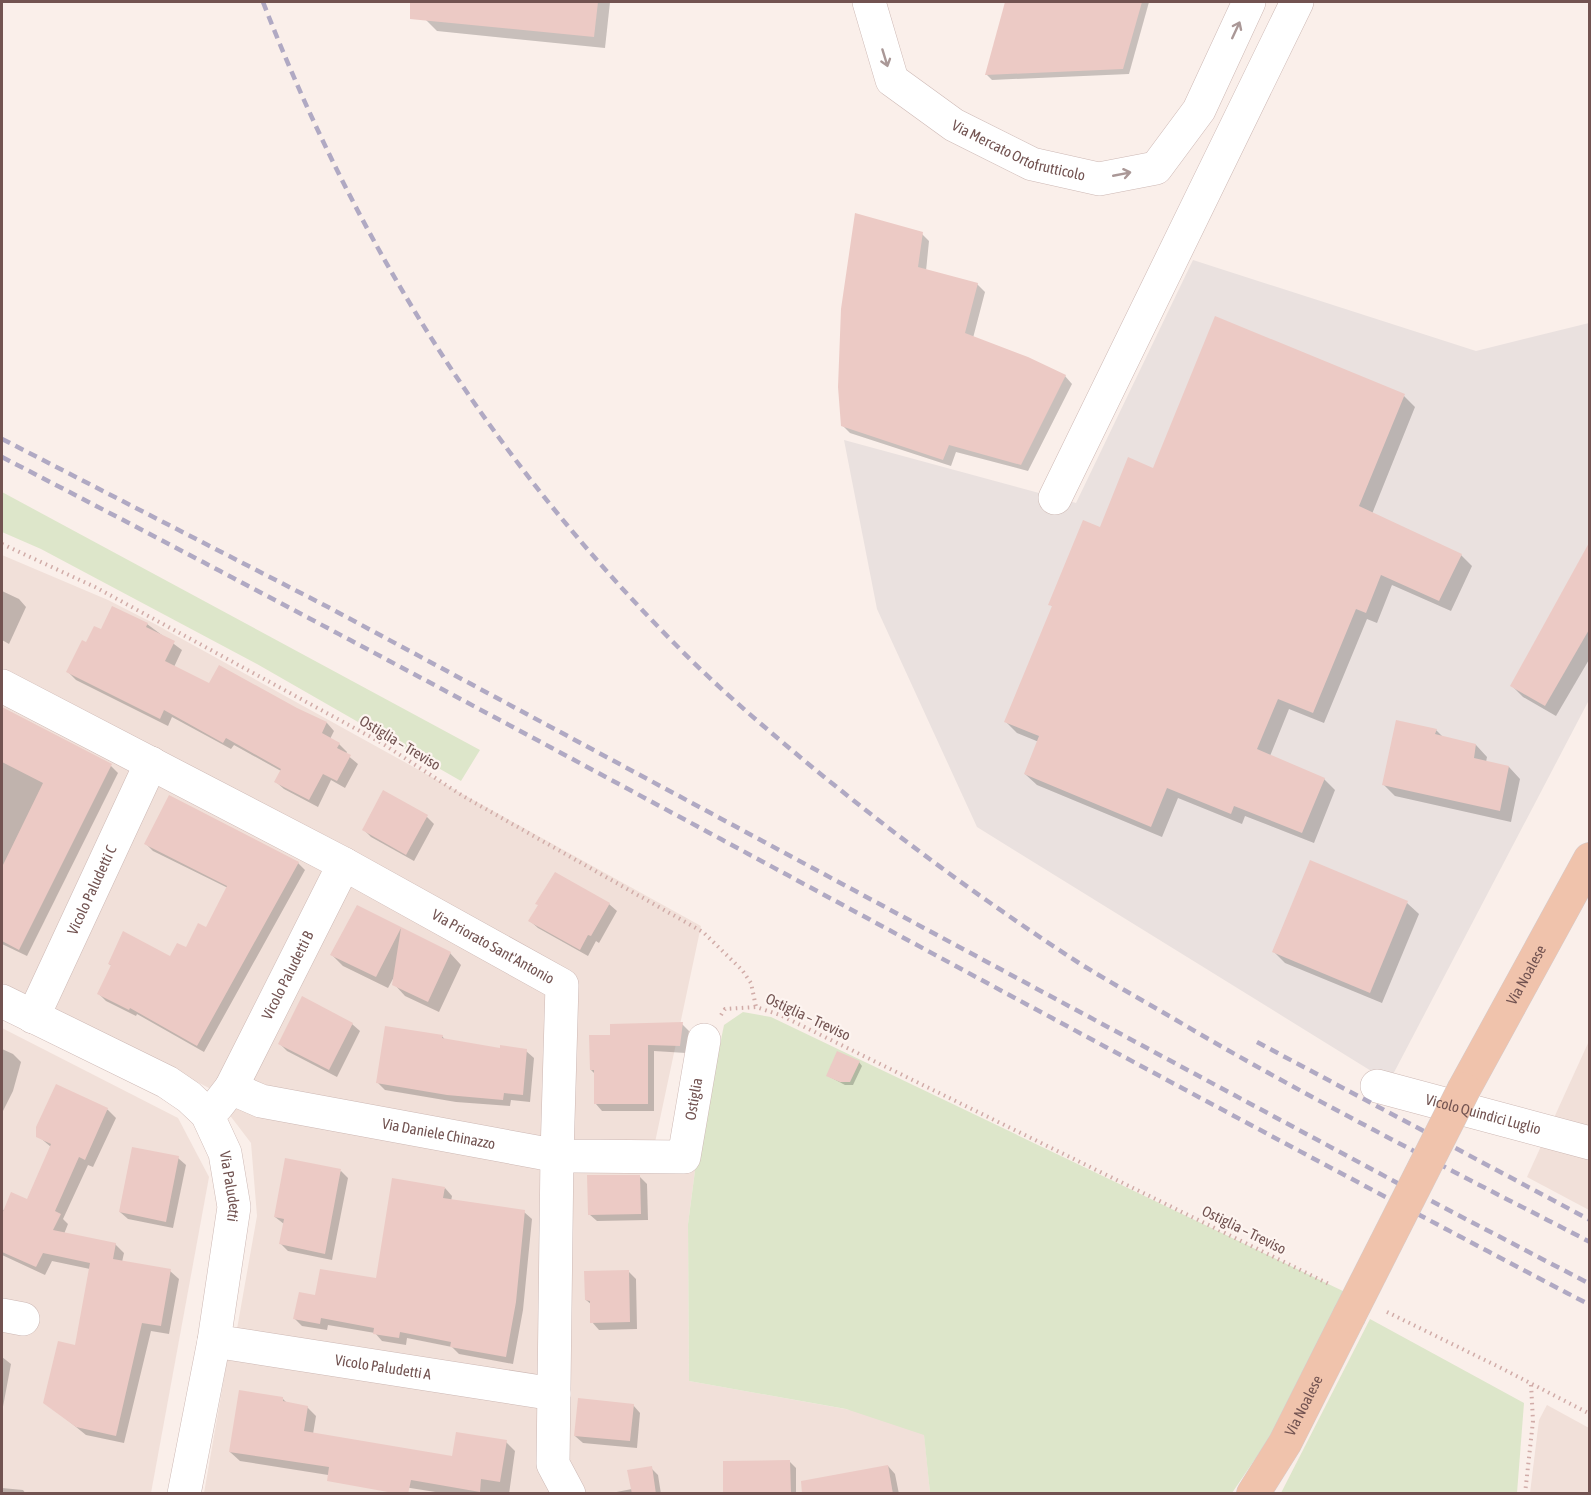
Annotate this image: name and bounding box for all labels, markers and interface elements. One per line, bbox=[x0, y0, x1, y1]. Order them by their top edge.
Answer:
one-way arrow bbox=[1231, 22, 1243, 40]
one-way arrow bbox=[880, 48, 891, 67]
street label: Via Mercato Ortofrutticolo bbox=[949, 116, 1087, 184]
one-way arrow bbox=[1111, 168, 1131, 179]
street label: Ostiglia – Treviso bbox=[357, 712, 444, 773]
street label: Vicolo Paludetti C bbox=[63, 842, 120, 937]
street label: Via Priorato Sant'Antonio bbox=[429, 905, 558, 987]
street label: Vicolo Paludetti B bbox=[258, 928, 317, 1022]
street label: Via Noalese bbox=[1503, 942, 1549, 1008]
street label: Ostiglia – Treviso bbox=[763, 990, 853, 1044]
street label: Ostiglia bbox=[681, 1076, 705, 1121]
street label: Vicolo Quindici Luglio bbox=[1424, 1090, 1543, 1138]
street label: Via Daniele Chinazzo bbox=[381, 1115, 497, 1152]
street label: Via Paludetti bbox=[217, 1150, 243, 1223]
street label: Ostiglia – Treviso bbox=[1199, 1202, 1289, 1257]
street label: Vicolo Paludetti A bbox=[334, 1351, 433, 1383]
street label: Via Noalese bbox=[1281, 1372, 1326, 1439]

